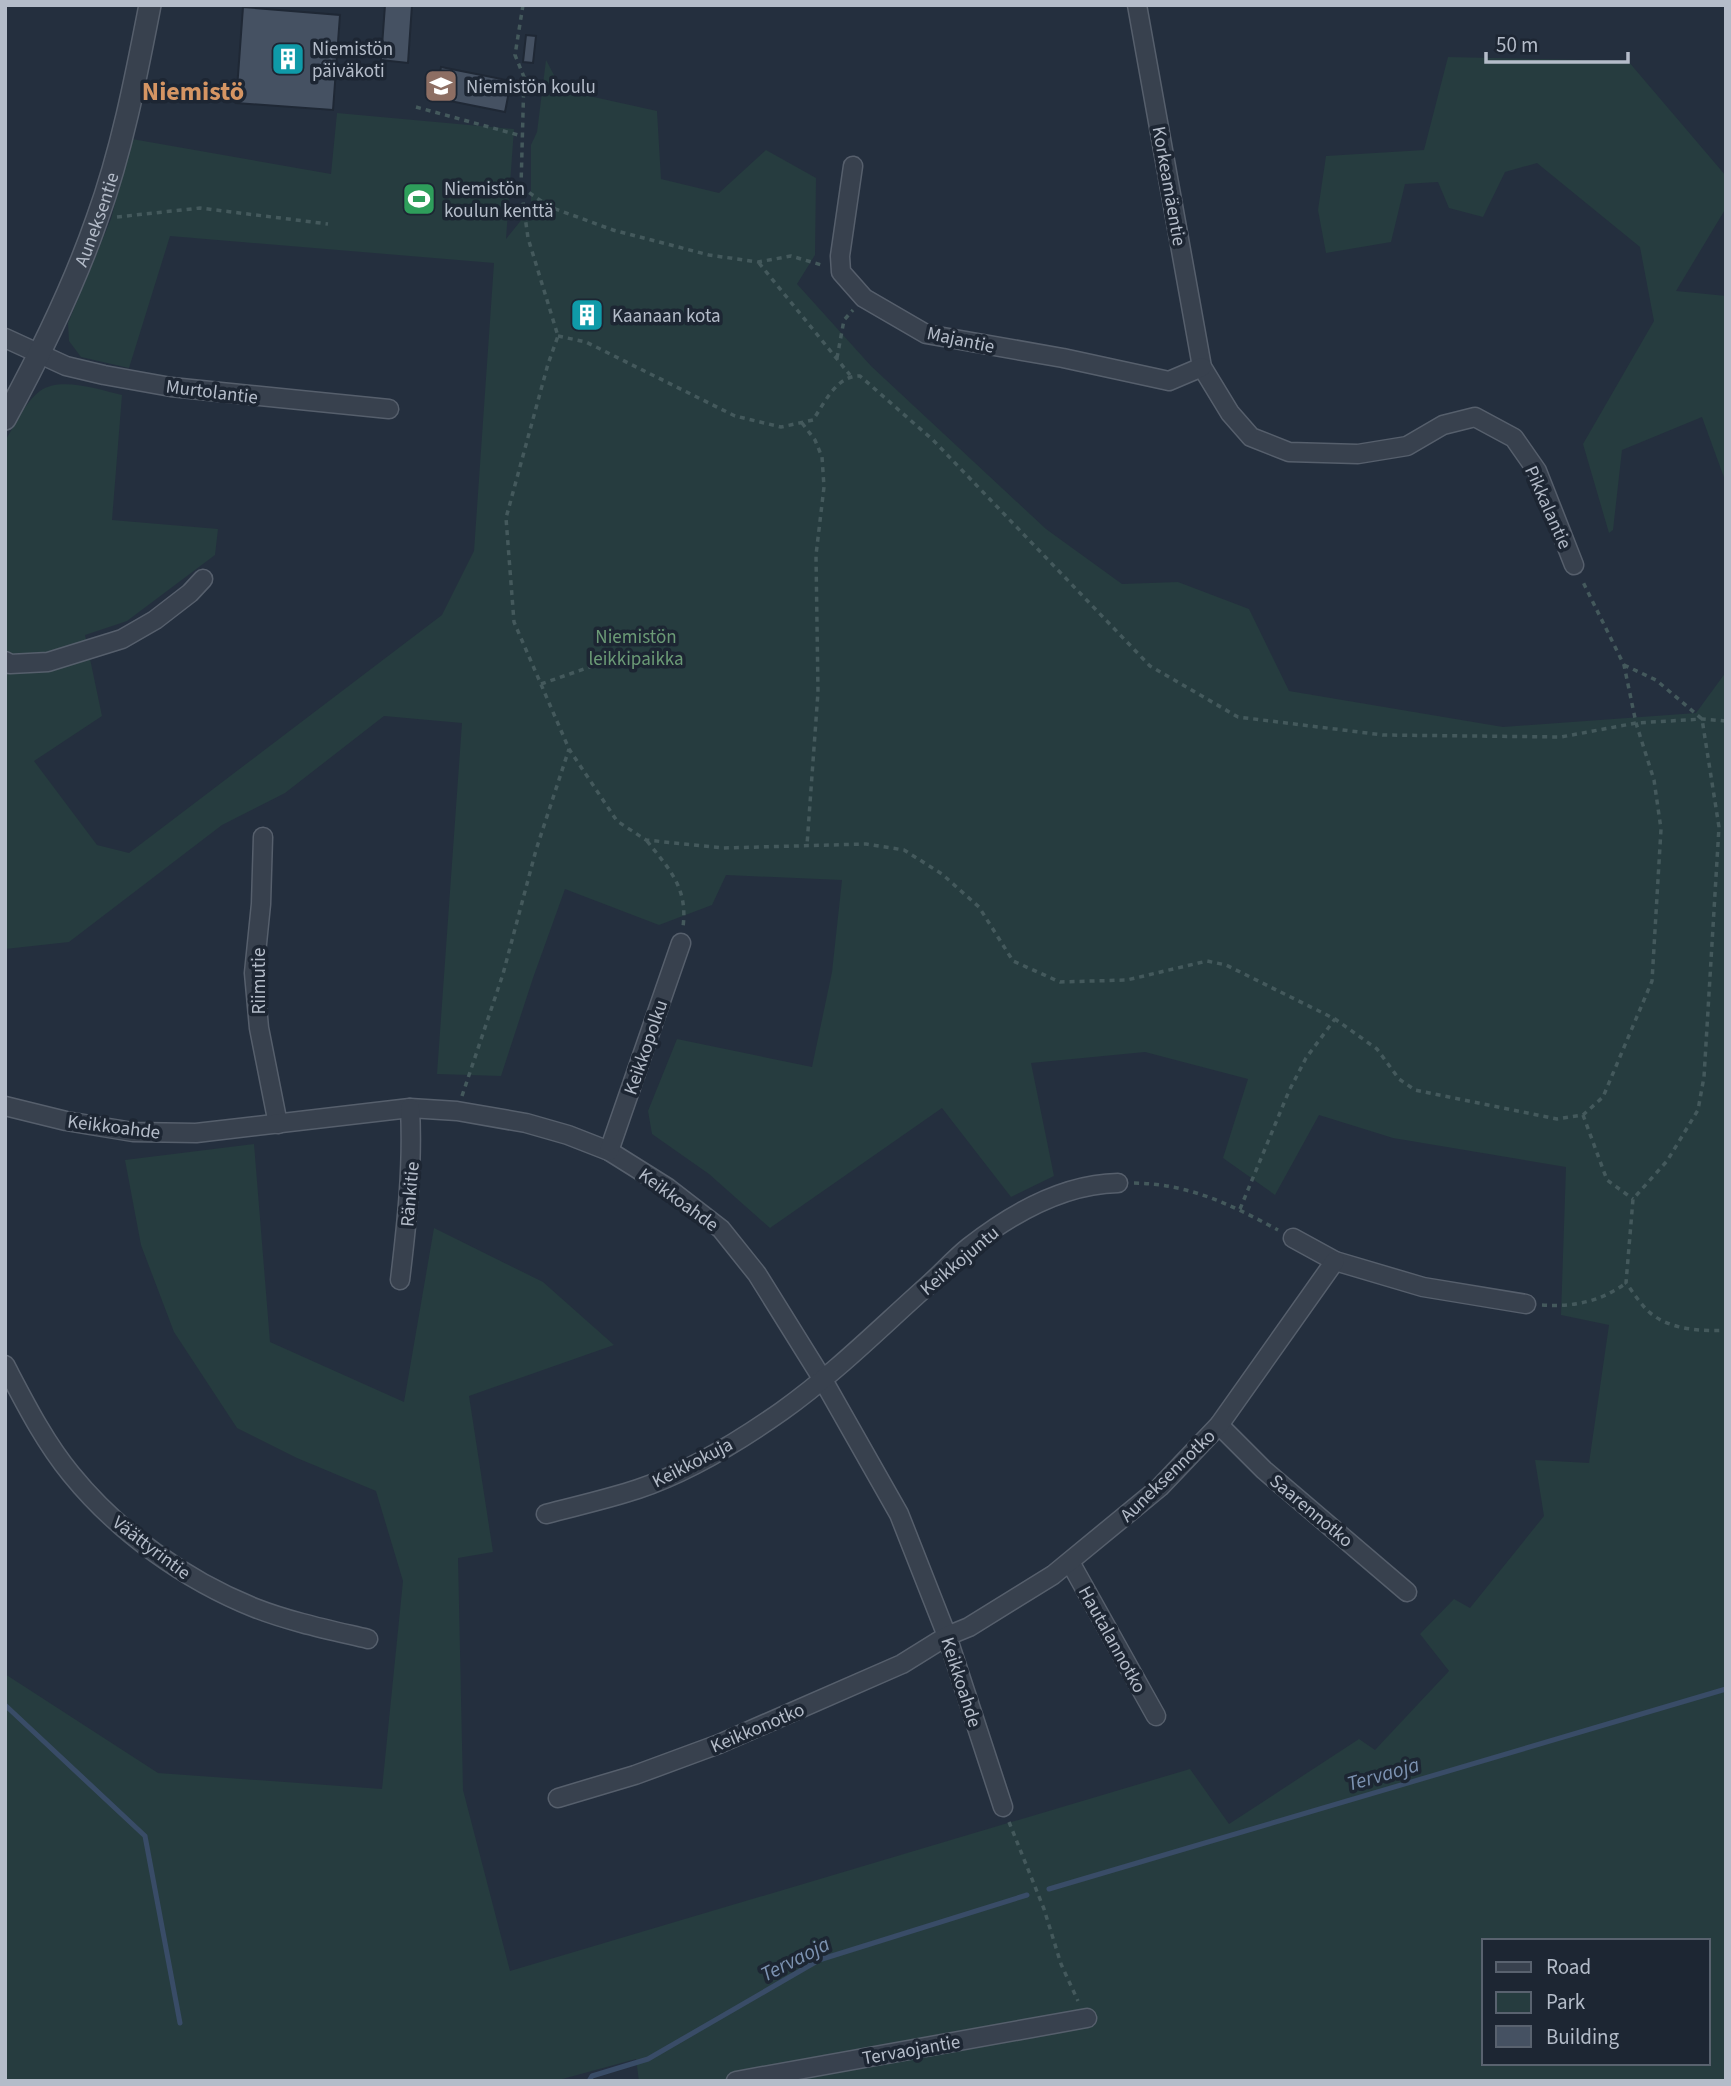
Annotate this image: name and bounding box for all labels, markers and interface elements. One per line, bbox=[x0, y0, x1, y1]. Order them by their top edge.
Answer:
scale bar bbox=[1486, 21, 1628, 65]
text: 50 m bbox=[1496, 30, 1538, 60]
place label: Niemistön päiväkoti bbox=[312, 36, 393, 85]
building icon: Niemistön päiväkoti bbox=[269, 40, 307, 78]
school or university icon: Niemistön koulu bbox=[422, 67, 460, 105]
district label: Niemistö bbox=[142, 73, 244, 110]
place label: Niemistön koulu bbox=[466, 74, 596, 101]
street label: Korkeamäentie bbox=[1145, 124, 1192, 248]
street label: Auneksentie bbox=[68, 169, 126, 271]
place label: Niemistön koulun kenttä bbox=[444, 176, 554, 225]
sports icon: Niemistön koulun kenttä bbox=[400, 180, 438, 218]
building icon: Kaanaan kota bbox=[568, 296, 606, 334]
place label: Kaanaan kota bbox=[612, 303, 721, 330]
street label: Majantie bbox=[924, 320, 997, 361]
street label: Murtolantie bbox=[164, 373, 259, 412]
street label: Pikkalantie bbox=[1517, 461, 1578, 554]
park label: Niemistön leikkipaikka bbox=[588, 624, 684, 673]
street label: Riimutie bbox=[246, 948, 273, 1014]
street label: Keikkopolku bbox=[618, 996, 675, 1099]
street label: Keikkoahde bbox=[66, 1108, 162, 1147]
street label: Ränkitie bbox=[394, 1160, 427, 1228]
street label: Keikkoahde bbox=[632, 1162, 724, 1239]
street label: Keikkojuntu bbox=[915, 1220, 1005, 1302]
street label: Auneksennotko bbox=[1114, 1423, 1222, 1529]
street label: Keikkokuja bbox=[648, 1431, 738, 1495]
street label: Saarennotko bbox=[1263, 1468, 1359, 1554]
street label: Väättyrintie bbox=[106, 1510, 196, 1587]
street label: Hautalannotko bbox=[1071, 1581, 1152, 1698]
street label: Keikkoahde bbox=[933, 1634, 988, 1731]
street label: Keikkonotko bbox=[706, 1696, 809, 1760]
water label: Tervaoja bbox=[1343, 1749, 1423, 1799]
water label: Tervaoja bbox=[755, 1929, 835, 1989]
legend bbox=[1482, 1939, 1710, 2065]
text: Road bbox=[1546, 1952, 1591, 1982]
text: Park bbox=[1546, 1987, 1586, 2017]
text: Building bbox=[1546, 2022, 1620, 2052]
street label: Tervaojantie bbox=[860, 2029, 962, 2072]

